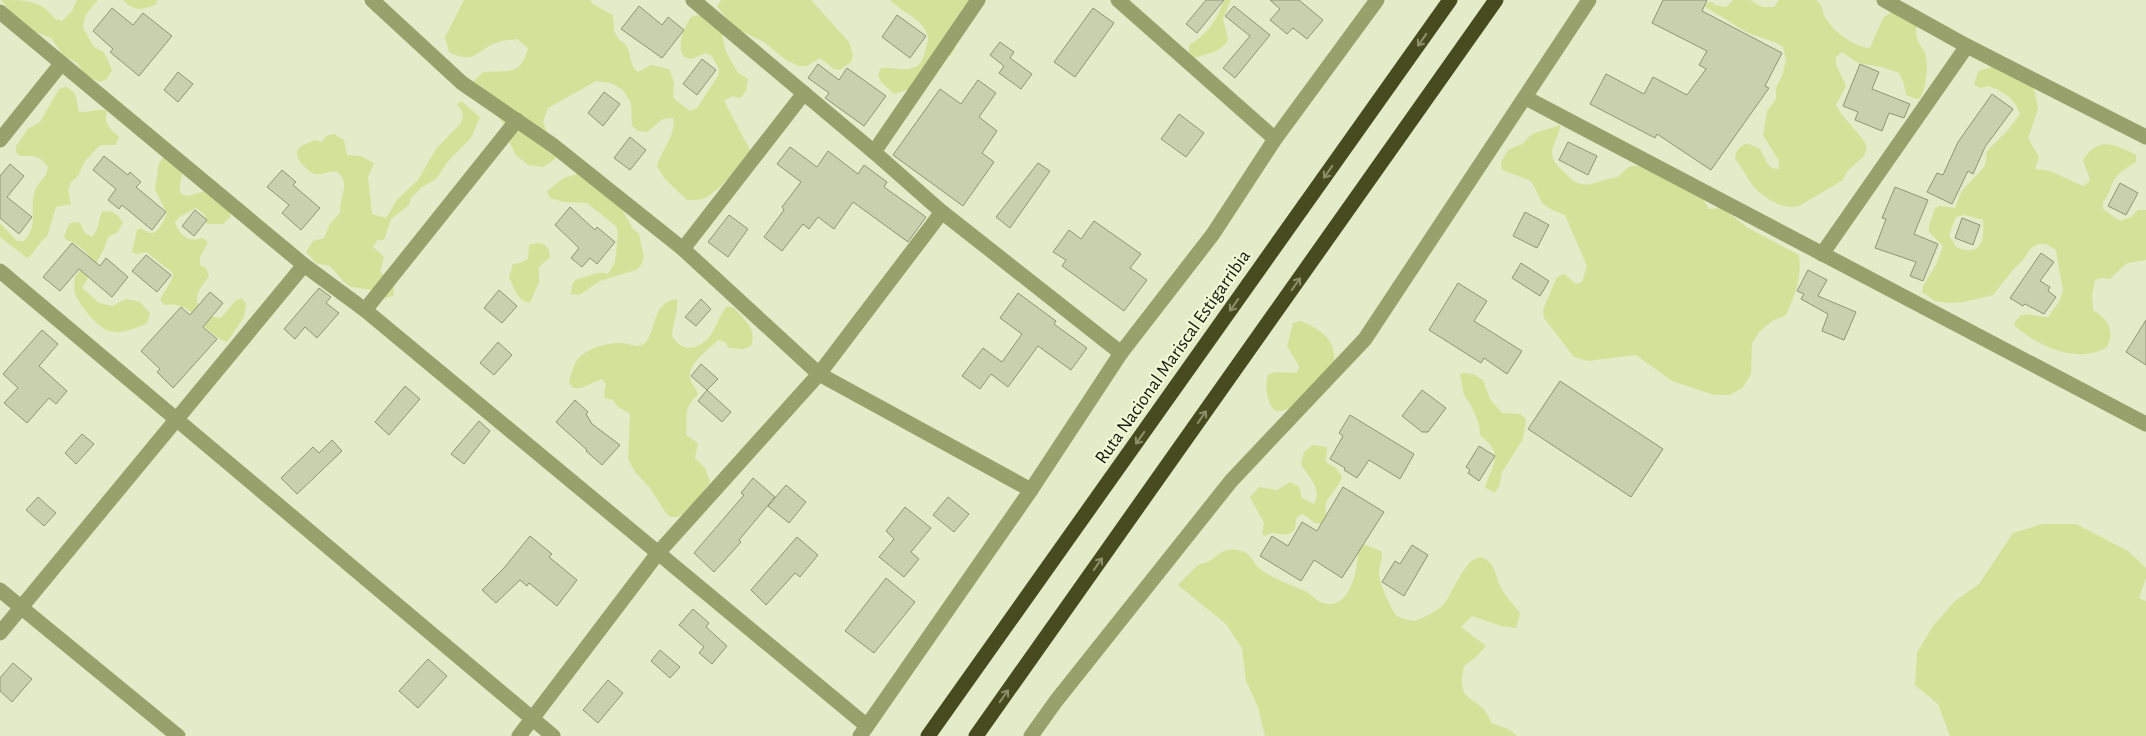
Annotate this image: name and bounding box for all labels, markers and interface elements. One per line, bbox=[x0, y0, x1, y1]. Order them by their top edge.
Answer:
one-way arrow bbox=[1417, 33, 1427, 47]
one-way arrow bbox=[1323, 165, 1333, 179]
street label: Ruta Nacional Mariscal Estigarribia bbox=[1092, 247, 1254, 467]
one-way arrow bbox=[1291, 277, 1301, 291]
one-way arrow bbox=[1229, 298, 1239, 312]
one-way arrow bbox=[1197, 410, 1207, 424]
one-way arrow bbox=[1135, 430, 1145, 444]
one-way arrow bbox=[1093, 557, 1103, 571]
one-way arrow bbox=[999, 690, 1010, 703]

